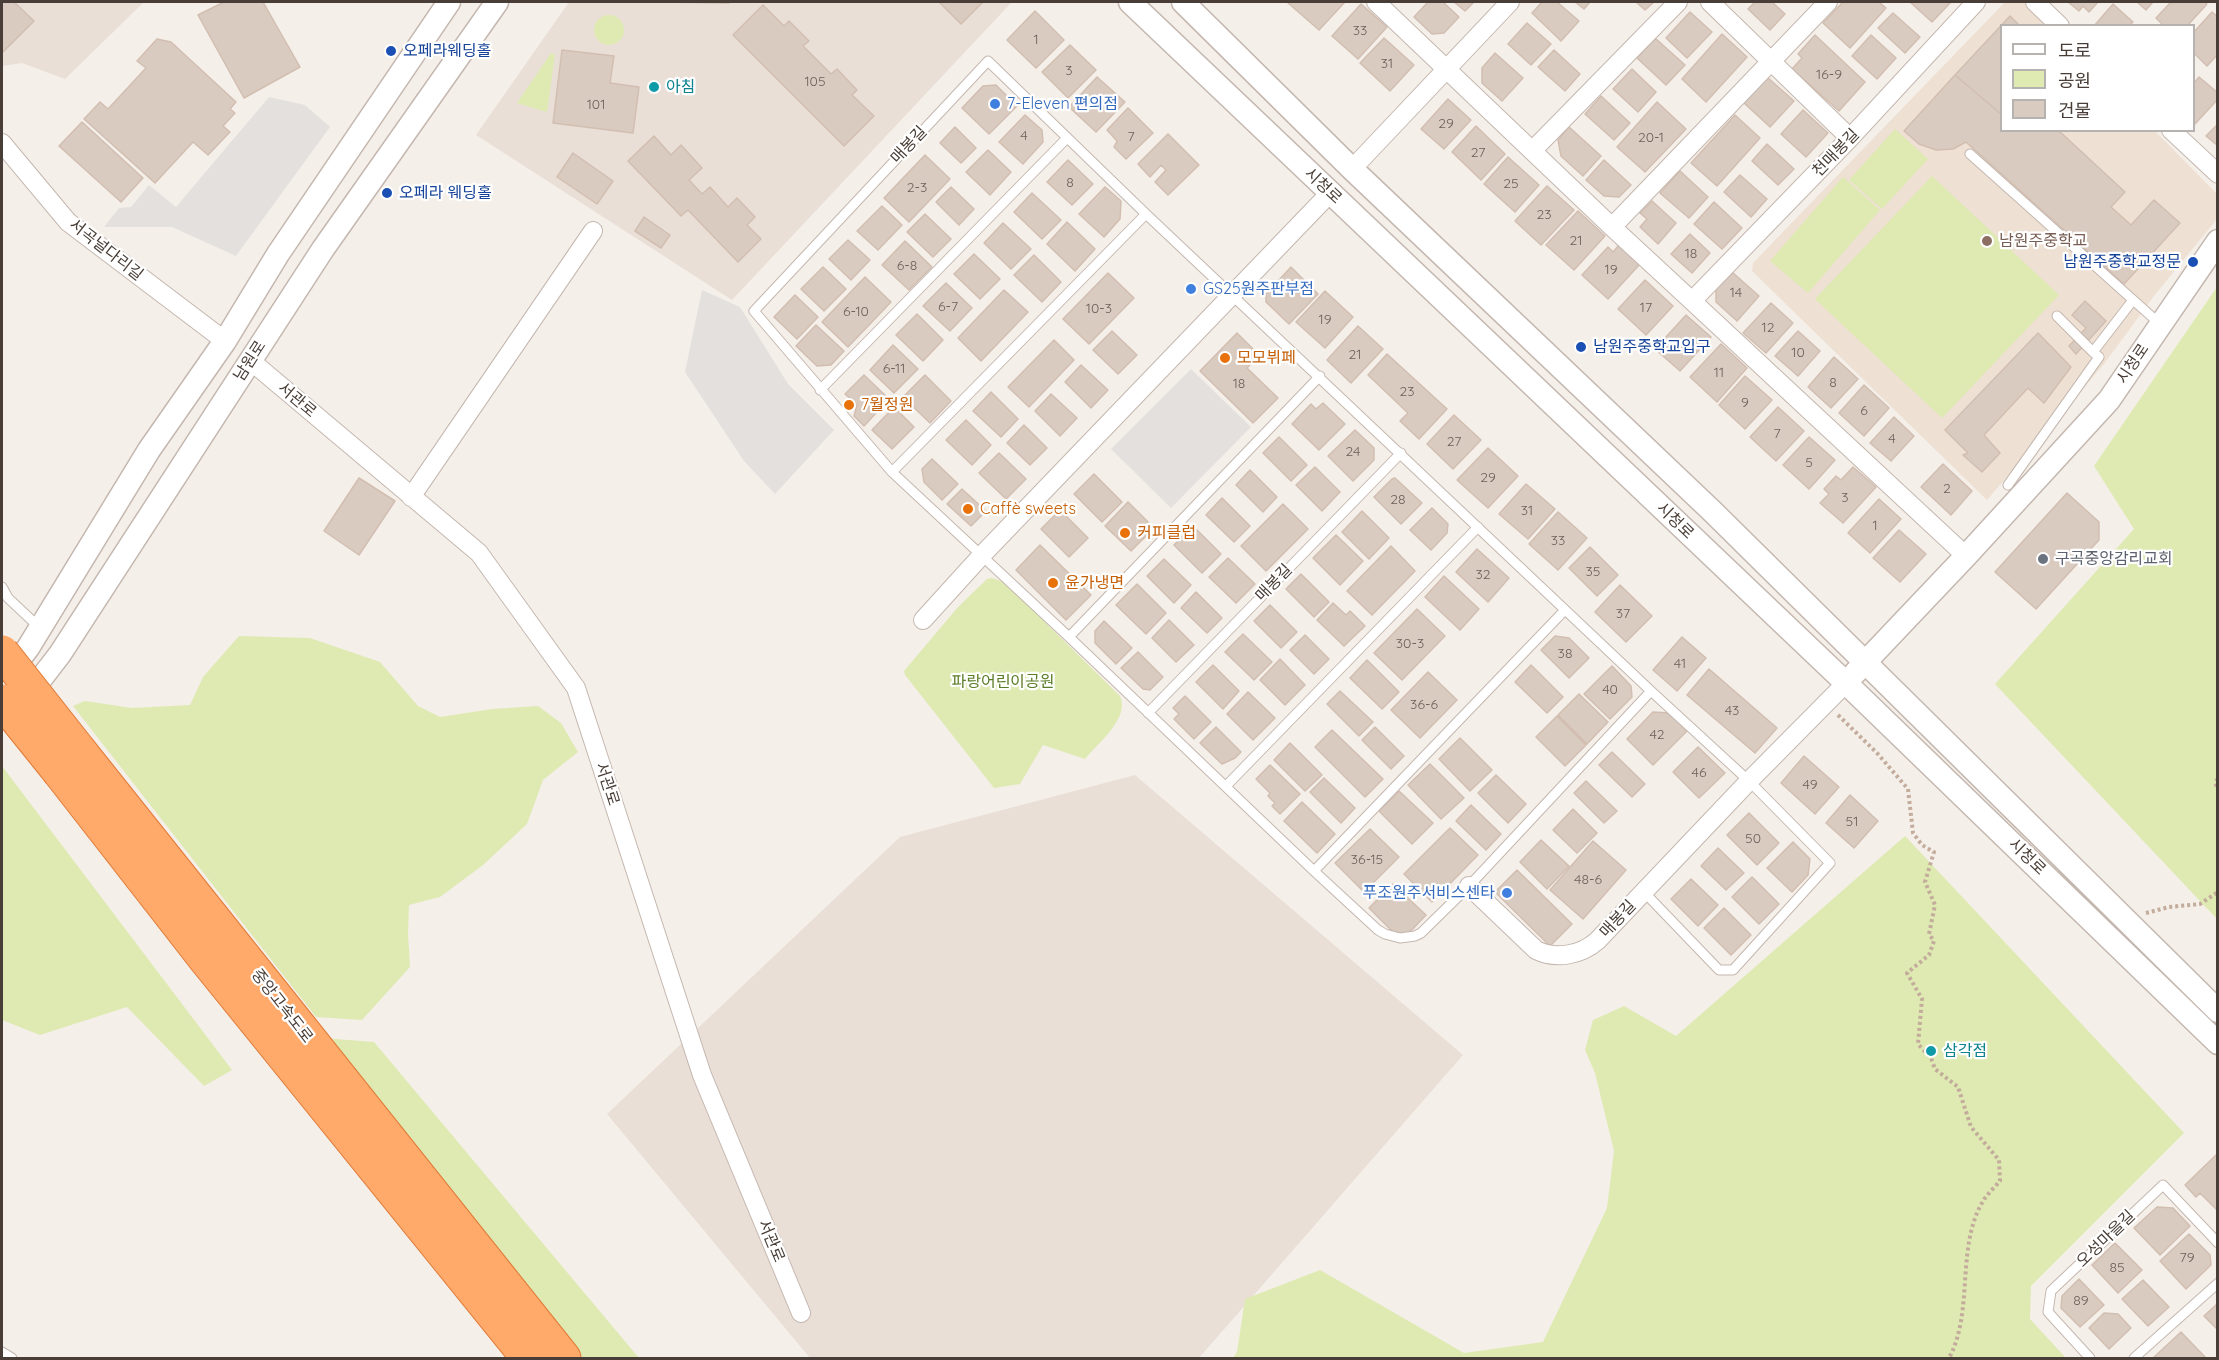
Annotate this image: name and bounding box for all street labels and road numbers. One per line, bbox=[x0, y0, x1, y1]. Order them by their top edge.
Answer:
street label: 매봉길 bbox=[887, 122, 931, 168]
street label: 천매봉길 bbox=[1809, 125, 1863, 181]
street label: 시청로 bbox=[1300, 164, 1346, 208]
street label: 서곡널다리길 bbox=[65, 215, 147, 285]
street label: 남원로 bbox=[230, 337, 270, 385]
street label: 시청로 bbox=[2113, 340, 2153, 388]
street label: 서관로 bbox=[274, 378, 320, 422]
street label: 시청로 bbox=[1652, 499, 1698, 543]
street label: 매봉길 bbox=[1252, 560, 1296, 606]
street label: 서관로 bbox=[591, 760, 623, 808]
street label: 시청로 bbox=[2004, 835, 2050, 879]
street label: 매봉길 bbox=[1596, 896, 1640, 942]
street label: 중앙고속도로 bbox=[247, 965, 317, 1047]
street label: 오성마을길 bbox=[2073, 1207, 2139, 1271]
street label: 서관로 bbox=[754, 1217, 788, 1265]

